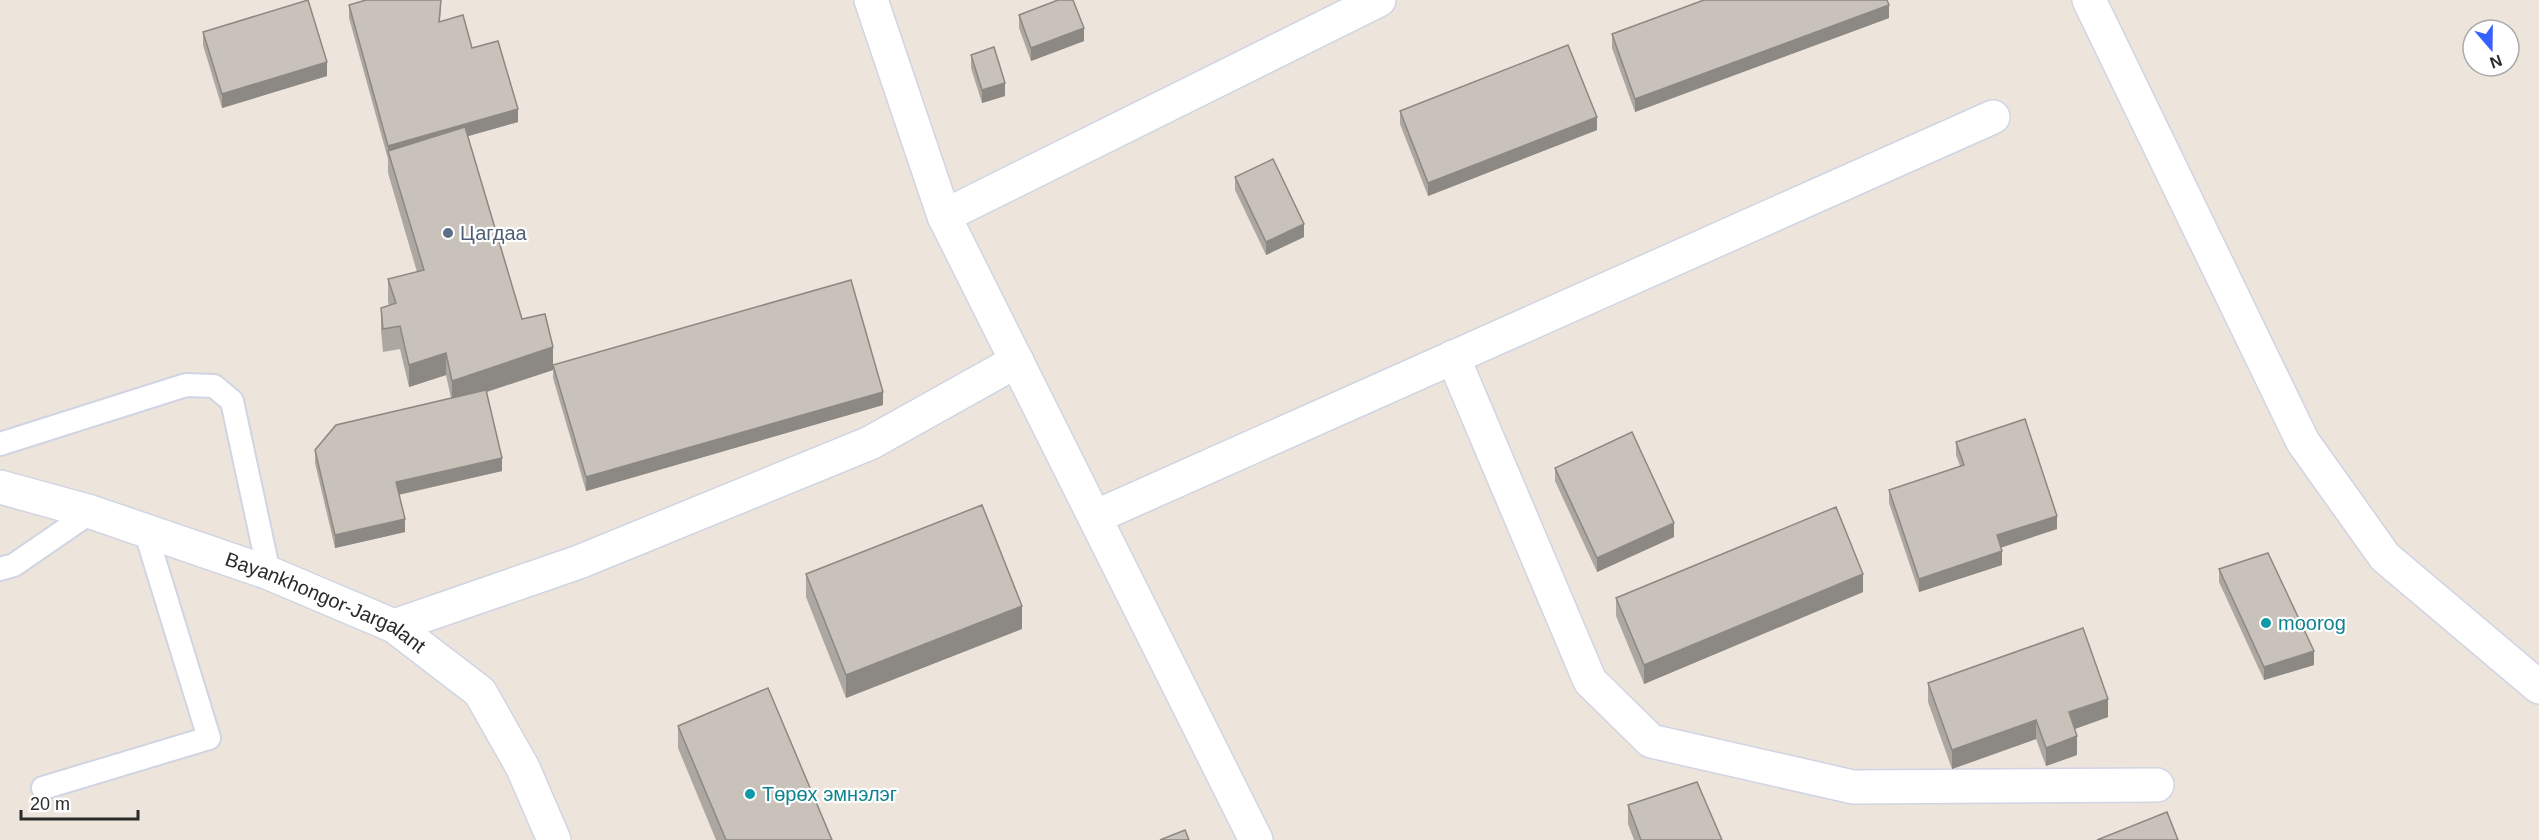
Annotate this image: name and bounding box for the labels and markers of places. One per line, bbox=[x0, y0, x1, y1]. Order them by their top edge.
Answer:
place label: Цагдаа bbox=[460, 222, 528, 244]
marker: Цагдаа bbox=[441, 226, 455, 240]
place label: moorog bbox=[2278, 612, 2346, 634]
marker: moorog bbox=[2259, 616, 2273, 630]
place label: Төрөх эмнэлэг bbox=[762, 783, 897, 805]
marker: Төрөх эмнэлэг bbox=[743, 787, 757, 801]

